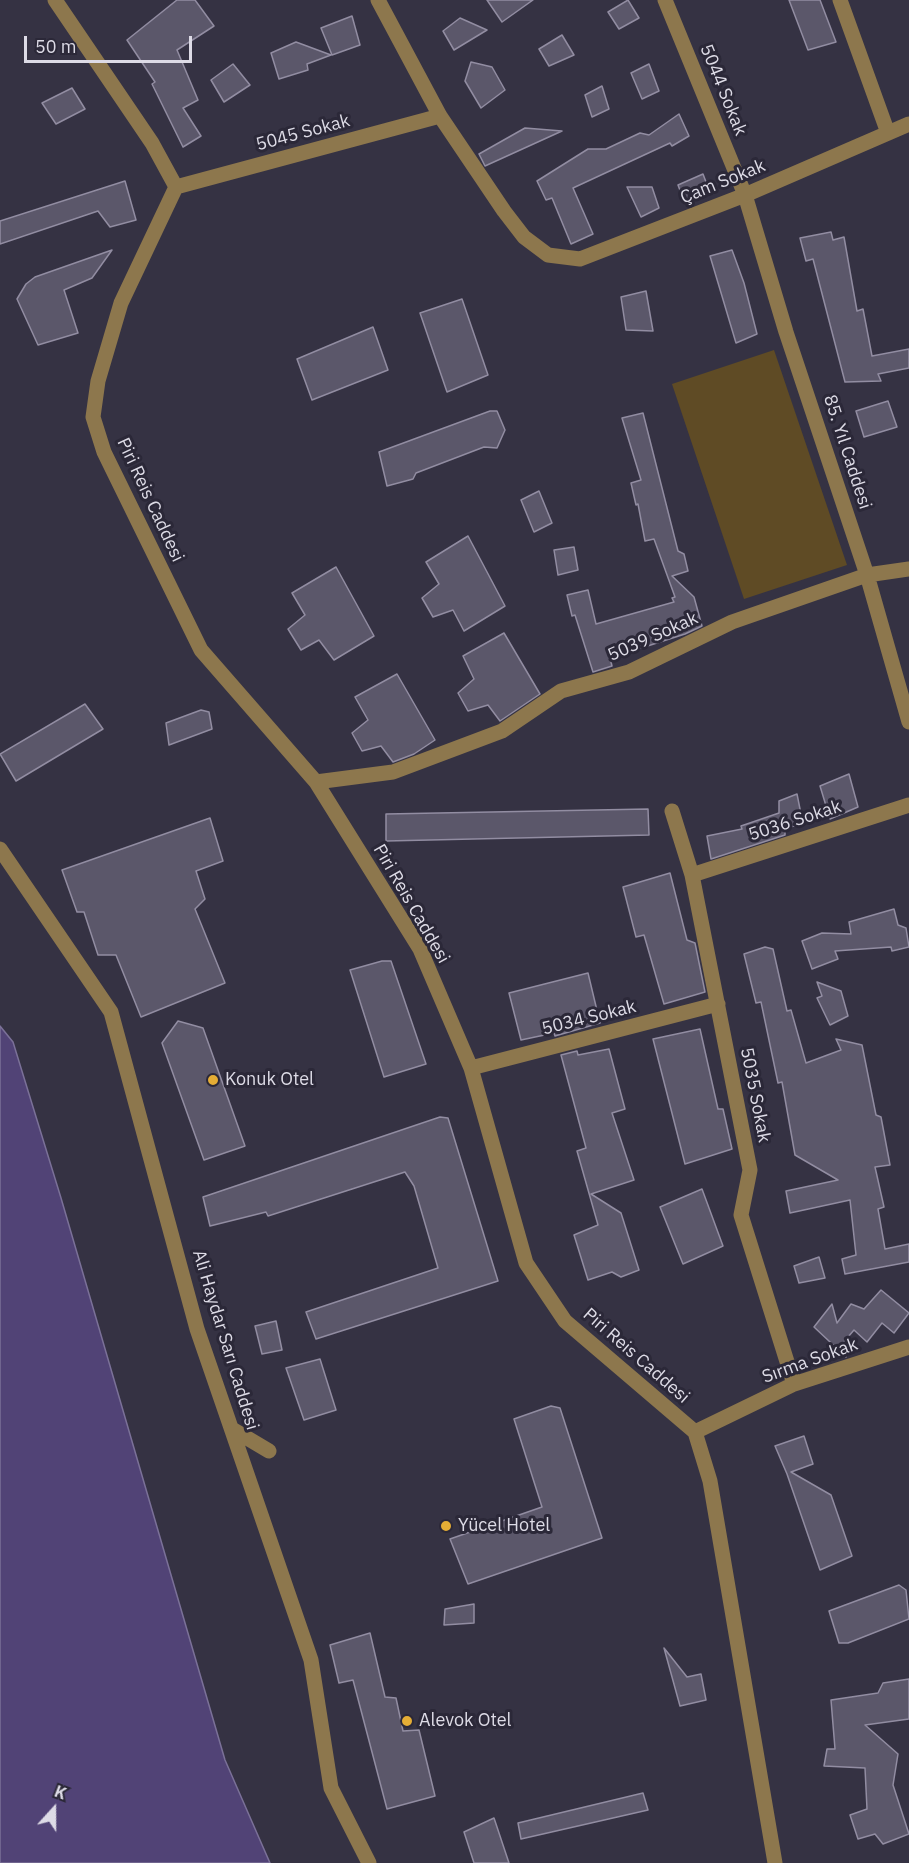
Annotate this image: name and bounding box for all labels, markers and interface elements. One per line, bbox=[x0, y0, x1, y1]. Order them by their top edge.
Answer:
scale bar bbox=[27, 24, 195, 62]
text: 50 m bbox=[35, 35, 77, 58]
street label: 5044 Sokak bbox=[695, 41, 751, 139]
street label: 5045 Sokak bbox=[254, 110, 352, 156]
street label: Çam Sokak bbox=[677, 155, 769, 209]
street label: 85. Yıl Caddesi bbox=[818, 392, 876, 512]
street label: Piri Reis Caddesi bbox=[112, 435, 188, 565]
street label: 5039 Sokak bbox=[605, 608, 701, 666]
street label: 5036 Sokak bbox=[746, 796, 844, 846]
street label: Piri Reis Caddesi bbox=[368, 840, 454, 968]
street label: 5034 Sokak bbox=[540, 996, 638, 1040]
street label: 5035 Sokak bbox=[735, 1046, 775, 1144]
place label: Konuk Otel bbox=[225, 1069, 314, 1091]
marker: Konuk Otel bbox=[206, 1073, 220, 1087]
street label: Ali Haydar Sarı Caddesi bbox=[187, 1247, 263, 1433]
street label: Piri Reis Caddesi bbox=[578, 1304, 694, 1408]
street label: Sırma Sokak bbox=[759, 1334, 861, 1388]
place label: Yücel Hotel bbox=[458, 1515, 550, 1537]
marker: Yücel Hotel bbox=[439, 1519, 453, 1533]
place label: Alevok Otel bbox=[419, 1710, 511, 1732]
marker: Alevok Otel bbox=[400, 1714, 414, 1728]
north arrow bbox=[24, 1779, 84, 1839]
text: K bbox=[52, 1781, 69, 1804]

